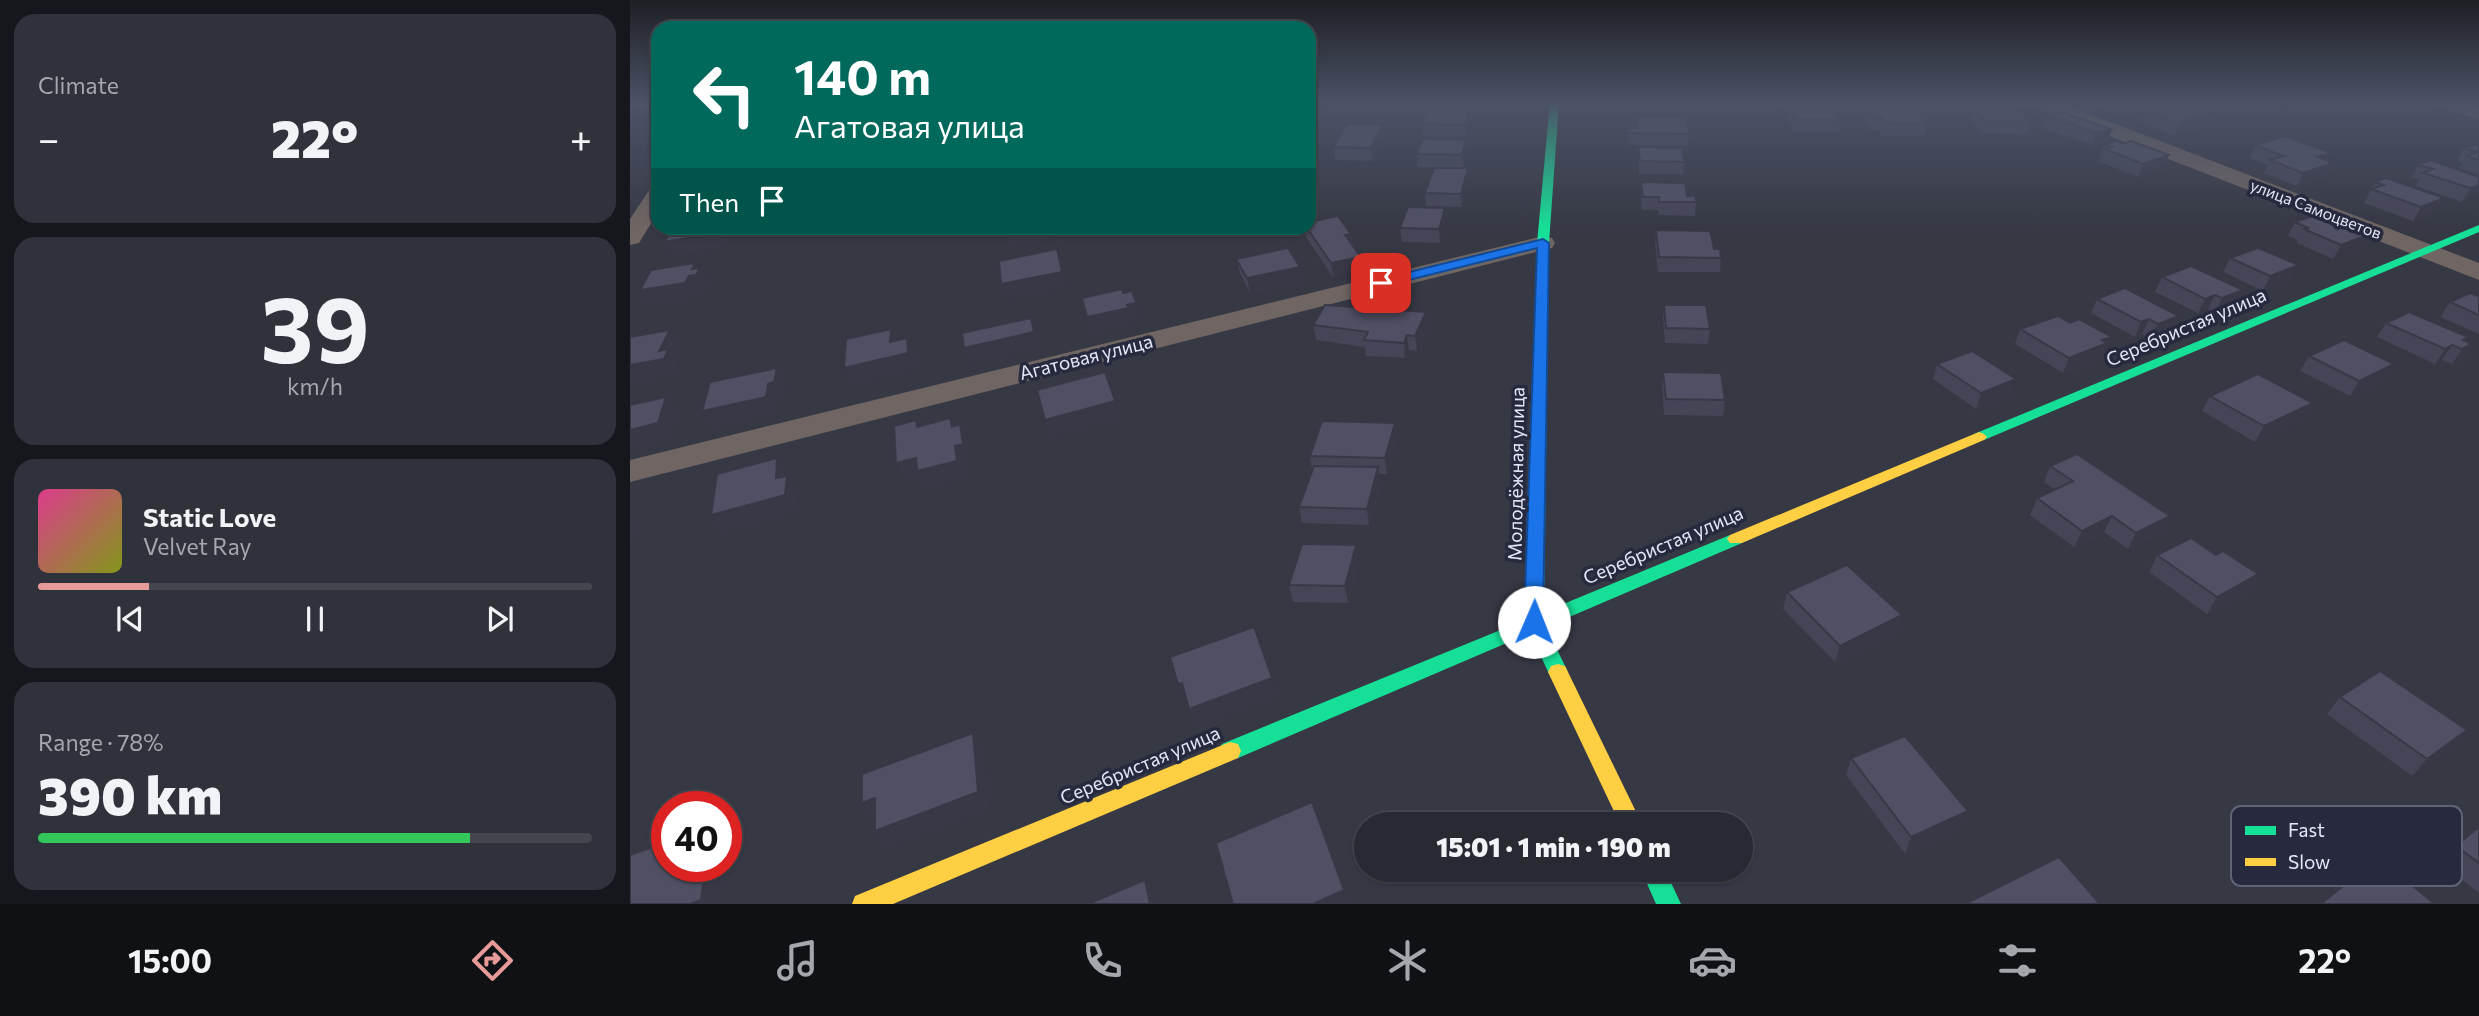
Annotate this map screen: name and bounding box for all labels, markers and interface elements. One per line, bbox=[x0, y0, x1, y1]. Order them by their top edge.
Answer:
text: 140 m bbox=[794, 45, 931, 105]
icon: left bbox=[679, 49, 770, 140]
text: Climate bbox=[38, 71, 119, 99]
text: 22° bbox=[271, 105, 358, 169]
text: Агатовая улица bbox=[794, 105, 1025, 145]
text: − bbox=[38, 114, 60, 161]
text: + bbox=[570, 114, 592, 161]
street label: улица Самоцветов bbox=[2248, 175, 2384, 242]
icon: arrive bbox=[753, 182, 791, 220]
text: Then bbox=[679, 186, 739, 217]
pin bbox=[1351, 253, 1411, 313]
icon: arrive bbox=[1362, 264, 1400, 302]
text: 39 bbox=[260, 270, 370, 382]
street label: Серебристая улица bbox=[2102, 282, 2269, 371]
street label: Агатовая улица bbox=[1017, 329, 1155, 384]
text: km/h bbox=[287, 372, 343, 400]
street label: Молодёжная улица bbox=[1502, 387, 1529, 561]
street label: Серебристая улица bbox=[1579, 500, 1746, 589]
text: Static Love bbox=[143, 501, 276, 532]
text: Velvet Ray bbox=[143, 532, 251, 560]
position arrow bbox=[1497, 585, 1571, 659]
icon: previous bbox=[111, 600, 149, 638]
icon: pause bbox=[296, 600, 334, 638]
icon: next bbox=[481, 600, 519, 638]
street label: Серебристая улица bbox=[1056, 720, 1223, 809]
text: Range · 78% bbox=[38, 728, 163, 756]
text: 390 km bbox=[38, 762, 222, 826]
speed limit sign: 40 bbox=[651, 791, 742, 882]
legend bbox=[2231, 806, 2462, 886]
text: Fast bbox=[2288, 818, 2325, 841]
text: 15:01 · 1 min · 190 m bbox=[1436, 831, 1671, 862]
text: Slow bbox=[2288, 850, 2330, 873]
icon: directions bbox=[468, 936, 517, 985]
icon: music bbox=[773, 936, 822, 985]
icon: phone bbox=[1078, 936, 1127, 985]
icon: climate bbox=[1383, 936, 1432, 985]
icon: car bbox=[1688, 936, 1737, 985]
icon: filters bbox=[1993, 936, 2042, 985]
text: 15:00 bbox=[128, 940, 212, 980]
text: 22° bbox=[2298, 940, 2351, 980]

